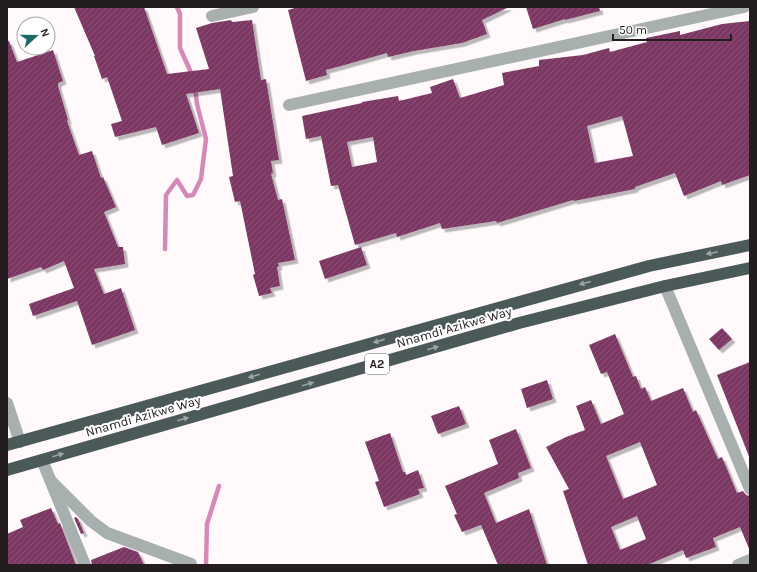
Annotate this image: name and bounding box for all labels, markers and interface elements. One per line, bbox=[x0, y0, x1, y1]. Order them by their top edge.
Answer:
north arrow bbox=[16, 16, 56, 56]
scale bar bbox=[613, 16, 731, 42]
text: 50 m bbox=[619, 23, 647, 37]
text: N bbox=[37, 27, 52, 39]
one-way arrow bbox=[706, 250, 718, 256]
one-way arrow bbox=[579, 280, 591, 286]
street label: Nnamdi Azikwe Way bbox=[395, 303, 513, 351]
one-way arrow bbox=[373, 338, 385, 344]
one-way arrow bbox=[427, 345, 439, 351]
road number: A2 bbox=[365, 354, 389, 374]
one-way arrow bbox=[248, 373, 260, 379]
one-way arrow bbox=[302, 381, 314, 387]
street label: Nnamdi Azikwe Way bbox=[84, 392, 202, 440]
one-way arrow bbox=[177, 416, 189, 422]
one-way arrow bbox=[52, 452, 64, 458]

